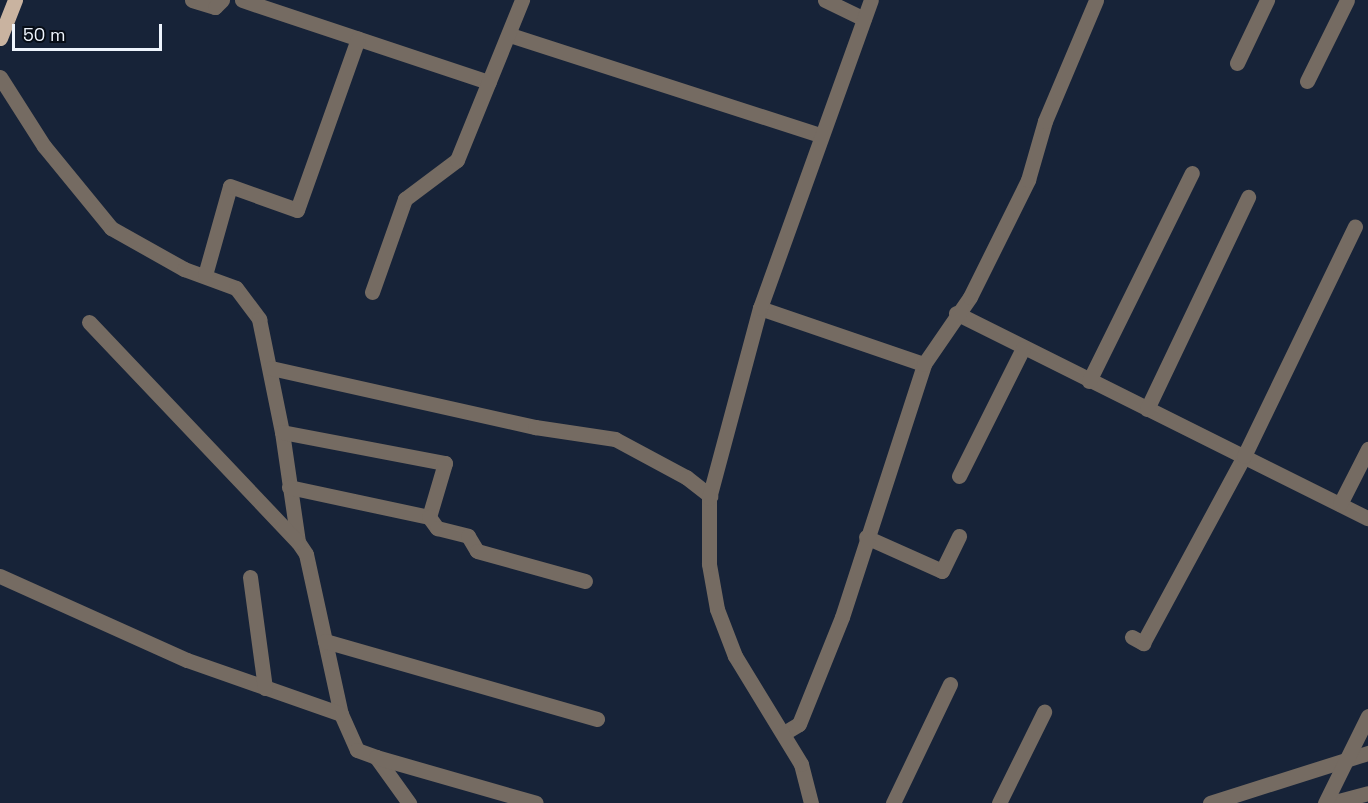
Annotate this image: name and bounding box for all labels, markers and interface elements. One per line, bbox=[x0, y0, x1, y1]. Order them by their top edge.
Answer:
scale bar bbox=[15, 12, 165, 50]
text: 50 m bbox=[23, 23, 65, 46]

